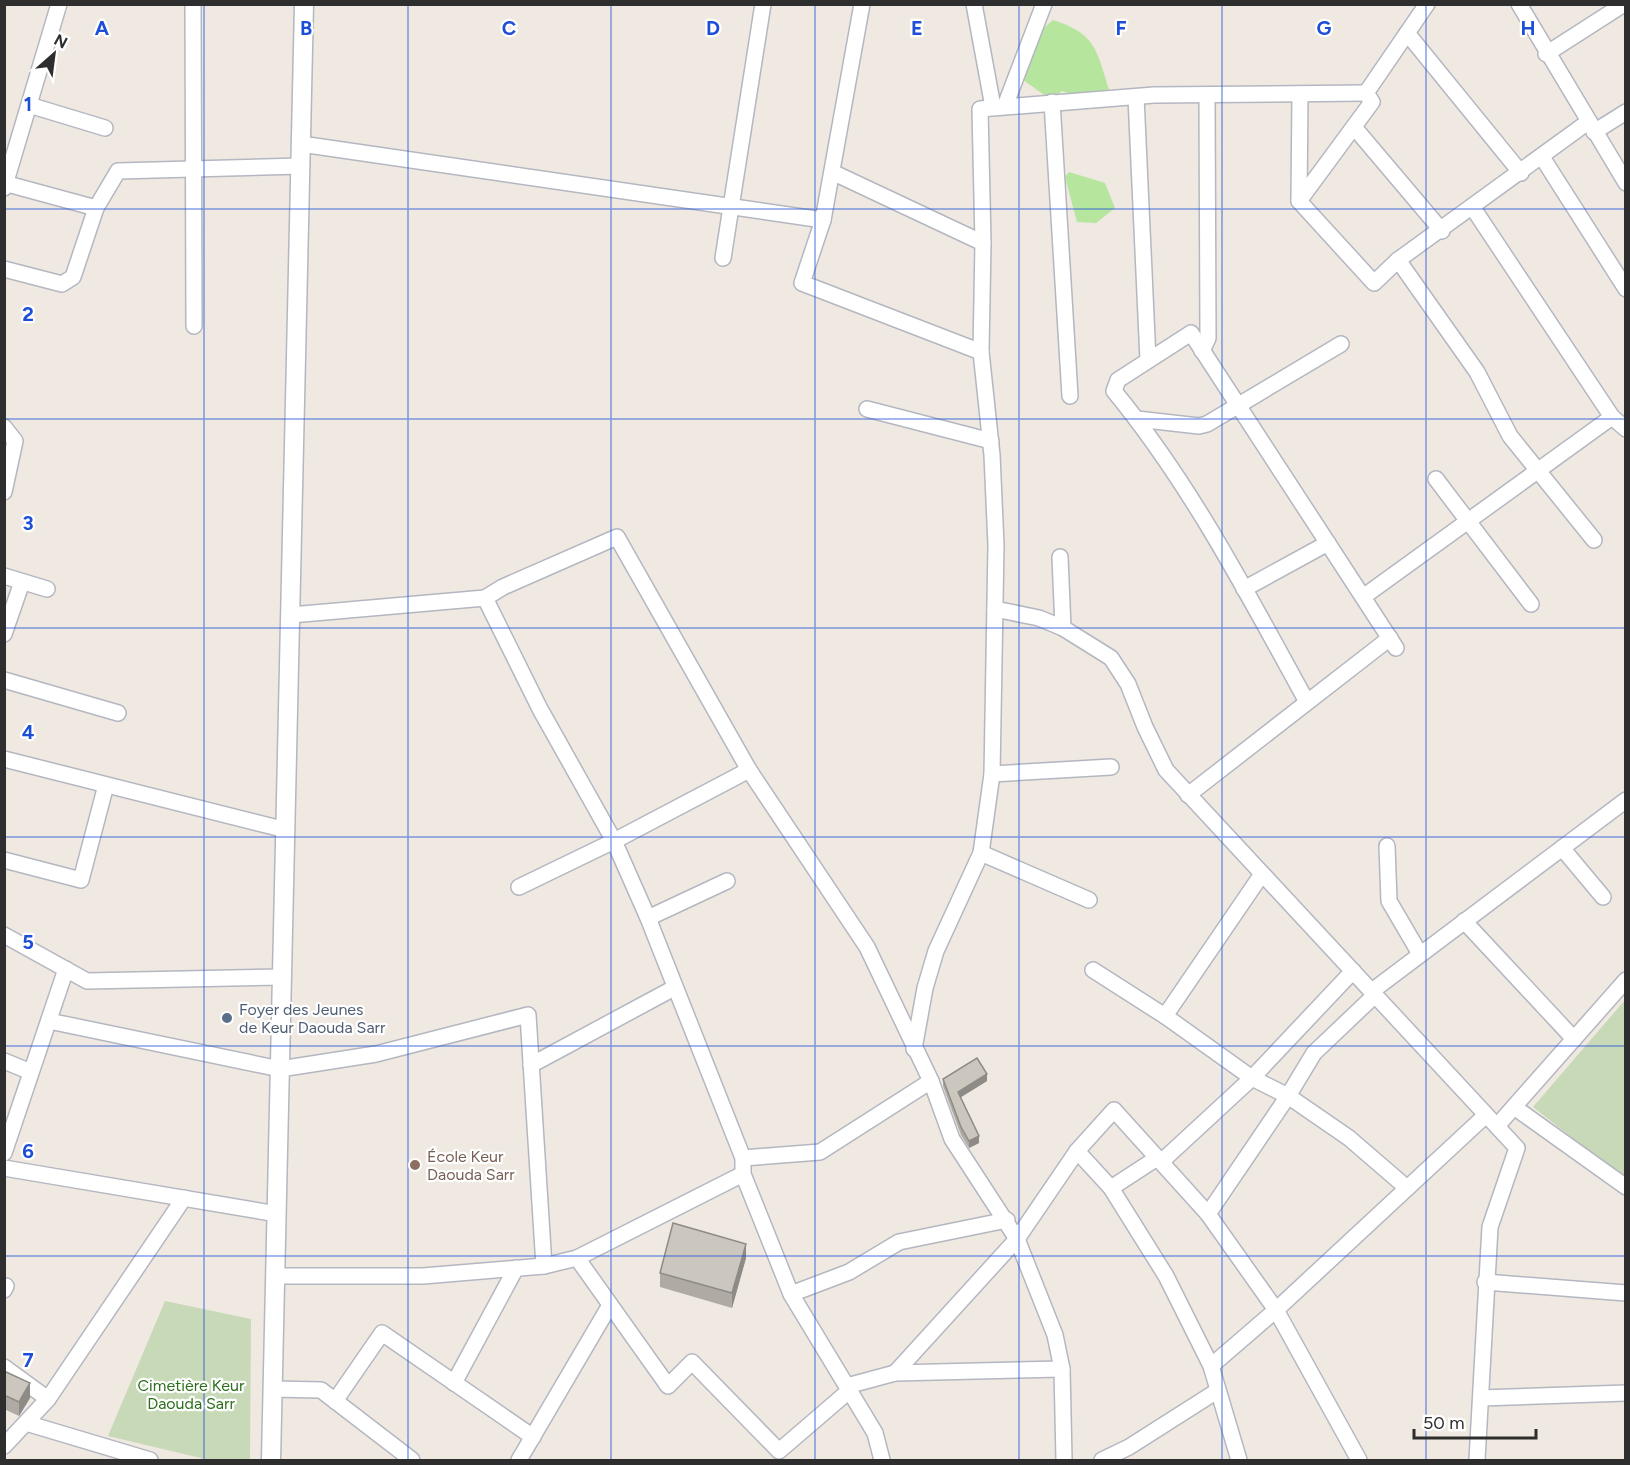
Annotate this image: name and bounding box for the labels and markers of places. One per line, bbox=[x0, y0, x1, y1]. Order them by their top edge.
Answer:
place label: Foyer des Jeunes de Keur Daouda Sarr bbox=[239, 1000, 386, 1037]
marker: Foyer des Jeunes de Keur Daouda Sarr bbox=[220, 1011, 234, 1025]
place label: École Keur Daouda Sarr bbox=[427, 1147, 515, 1184]
marker: École Keur Daouda Sarr bbox=[408, 1158, 422, 1172]

